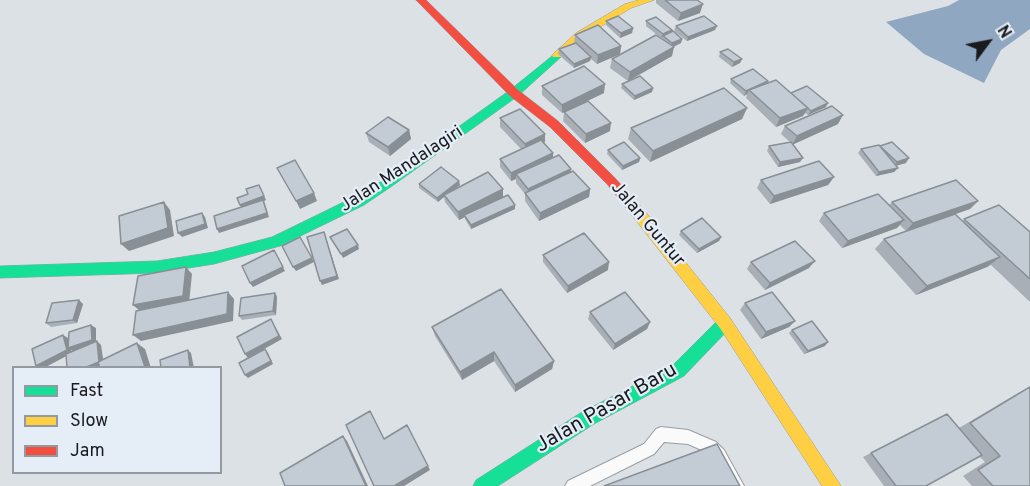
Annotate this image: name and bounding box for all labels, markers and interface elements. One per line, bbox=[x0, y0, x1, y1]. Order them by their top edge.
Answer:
north arrow bbox=[958, 12, 1018, 72]
text: N bbox=[992, 22, 1015, 43]
street label: Jalan Mandalagiri bbox=[336, 122, 468, 218]
street label: Jalan Guntur bbox=[605, 178, 689, 272]
street label: Jalan Pasar Baru bbox=[532, 358, 682, 460]
legend bbox=[12, 366, 222, 474]
text: Fast bbox=[70, 380, 103, 403]
text: Slow bbox=[70, 410, 108, 433]
text: Jam bbox=[70, 440, 105, 463]

